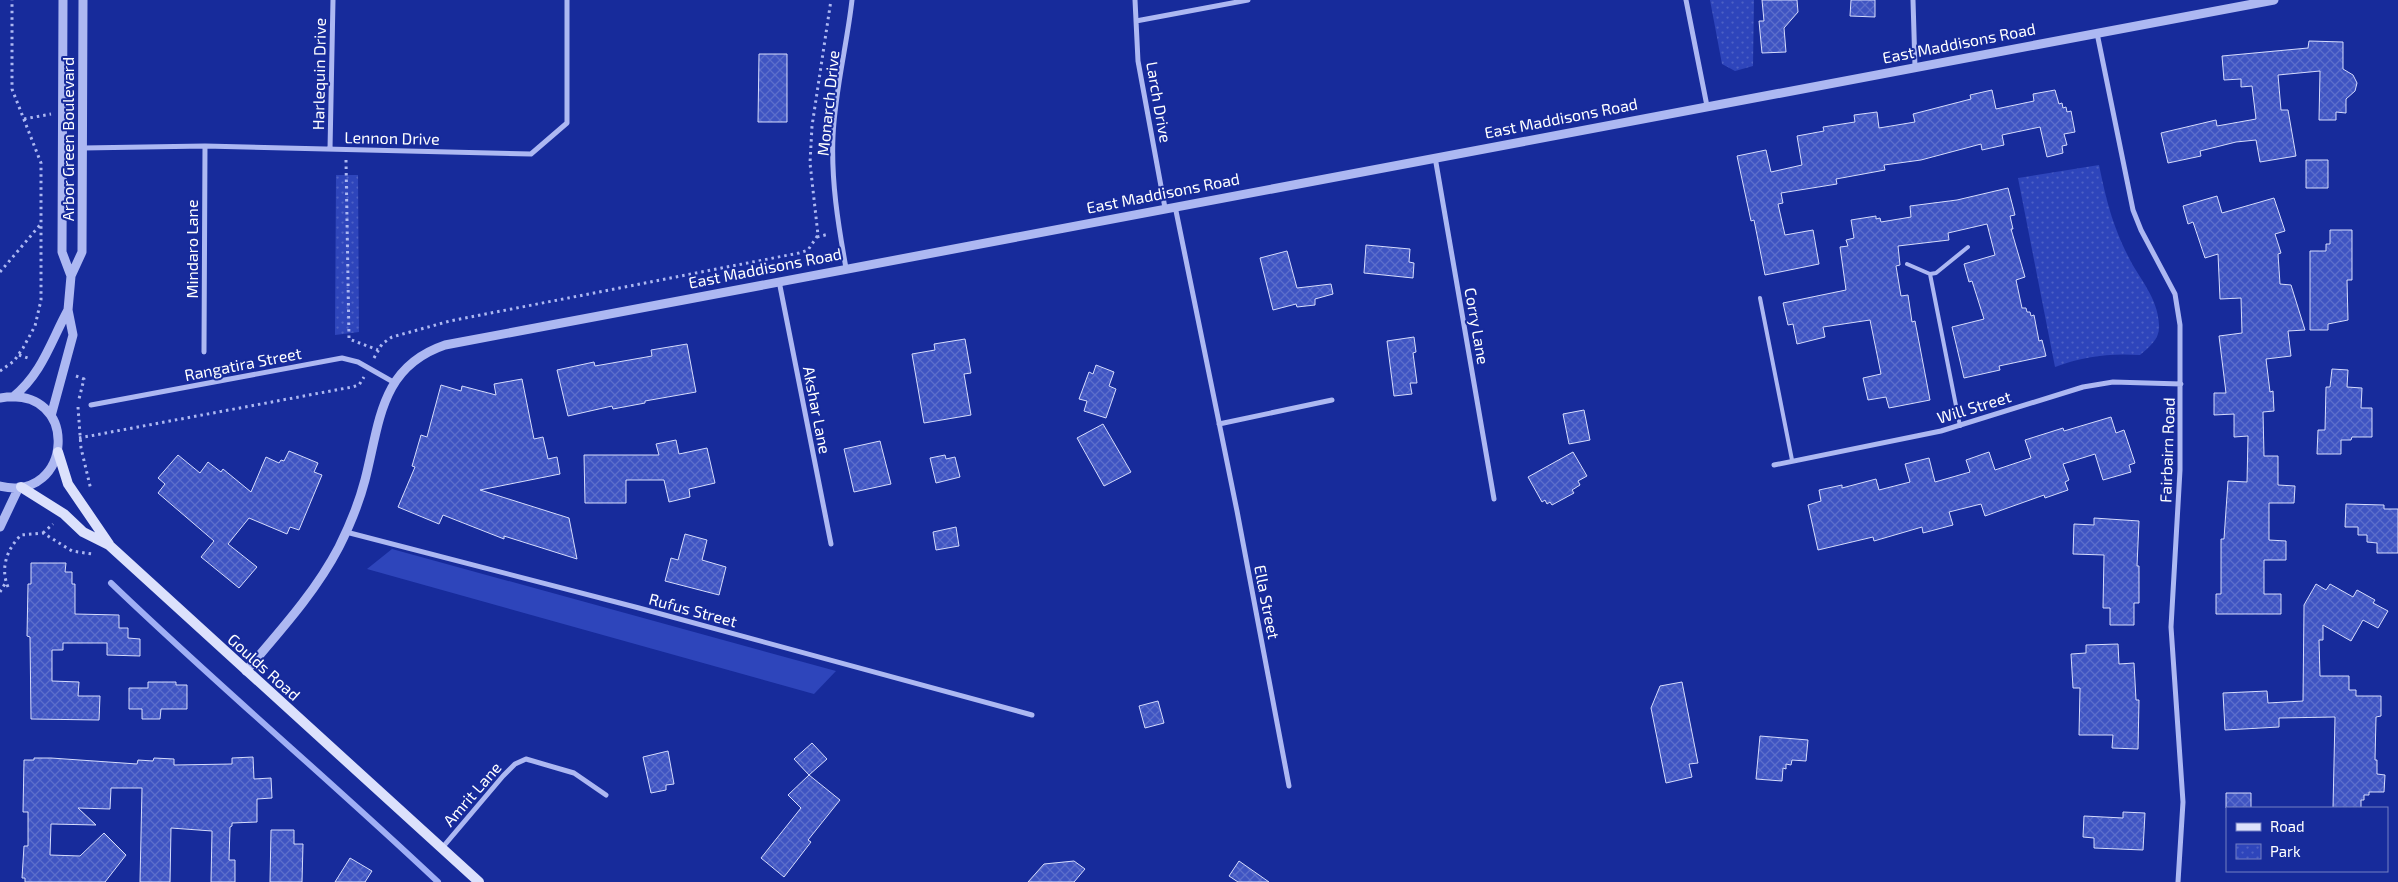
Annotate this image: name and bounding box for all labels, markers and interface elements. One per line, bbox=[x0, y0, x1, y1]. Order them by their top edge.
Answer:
street label: Harlequin Drive bbox=[308, 18, 329, 130]
street label: East Maddisons Road bbox=[1881, 18, 2037, 67]
street label: Monarch Drive bbox=[813, 49, 842, 157]
street label: Arbor Green Boulevard bbox=[58, 57, 77, 221]
street label: Larch Drive bbox=[1143, 60, 1176, 144]
street label: East Maddisons Road bbox=[1483, 93, 1639, 142]
street label: Lennon Drive bbox=[344, 127, 440, 148]
street label: East Maddisons Road bbox=[1085, 168, 1241, 217]
street label: Mindaro Lane bbox=[182, 199, 201, 299]
street label: East Maddisons Road bbox=[687, 243, 843, 292]
street label: Corry Lane bbox=[1461, 286, 1494, 366]
street label: Rangatira Street bbox=[183, 343, 303, 384]
street label: Akshar Lane bbox=[800, 364, 835, 455]
street label: Will Street bbox=[1935, 386, 2013, 427]
street label: Fairbairn Road bbox=[2155, 397, 2178, 503]
street label: Ella Street bbox=[1251, 563, 1284, 641]
street label: Rufus Street bbox=[647, 589, 739, 630]
street label: Goulds Road bbox=[224, 629, 304, 704]
street label: Amrit Lane bbox=[439, 758, 505, 830]
legend bbox=[2226, 807, 2388, 872]
text: Road bbox=[2270, 817, 2305, 835]
text: Park bbox=[2270, 842, 2301, 860]

